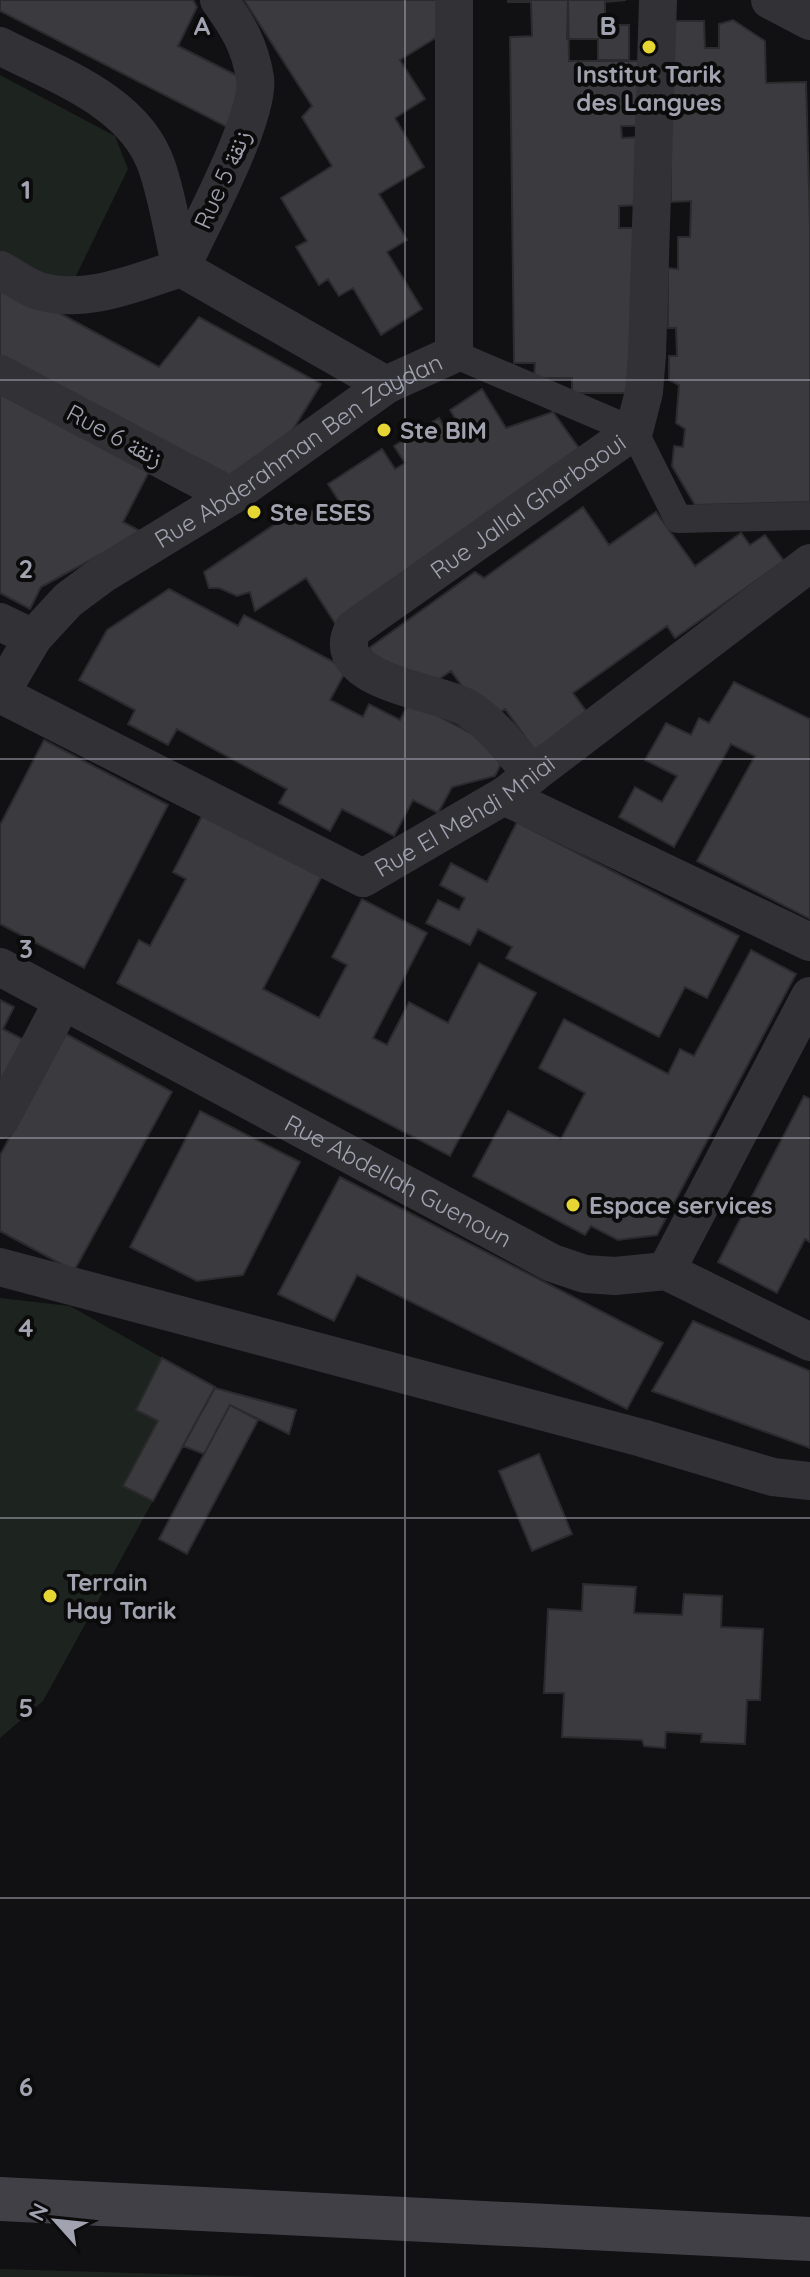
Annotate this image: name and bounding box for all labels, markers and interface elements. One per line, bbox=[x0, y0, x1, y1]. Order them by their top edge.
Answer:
text: A bbox=[194, 9, 211, 42]
text: B bbox=[599, 9, 617, 42]
marker: Institut Tarik des Langues bbox=[640, 38, 658, 56]
place label: Institut Tarik des Langues bbox=[576, 59, 722, 117]
street label: Rue 5 زنقة bbox=[187, 125, 257, 233]
text: 1 bbox=[21, 173, 31, 206]
street label: Rue Abderahman Ben Zaydan bbox=[149, 346, 447, 554]
street label: Rue 6 زنقة bbox=[62, 397, 168, 473]
place label: Ste BIM bbox=[400, 415, 487, 445]
marker: Ste BIM bbox=[375, 421, 393, 439]
street label: Rue Jallal Gharbaoui bbox=[424, 427, 631, 585]
place label: Ste ESES bbox=[270, 497, 371, 527]
marker: Ste ESES bbox=[245, 503, 263, 521]
text: 2 bbox=[19, 552, 33, 585]
street label: Rue El Mehdi Mniai bbox=[369, 748, 560, 883]
text: 3 bbox=[19, 932, 33, 965]
street label: Rue Abdellah Guenoun bbox=[280, 1108, 517, 1254]
place label: Espace services bbox=[589, 1190, 773, 1220]
marker: Espace services bbox=[564, 1196, 582, 1214]
text: 4 bbox=[18, 1311, 34, 1344]
place label: Terrain Hay Tarik bbox=[66, 1567, 177, 1625]
marker: Terrain Hay Tarik bbox=[41, 1587, 59, 1605]
text: 5 bbox=[19, 1691, 33, 1724]
text: 6 bbox=[19, 2070, 33, 2103]
north arrow bbox=[16, 2181, 96, 2261]
text: N bbox=[22, 2198, 54, 2225]

